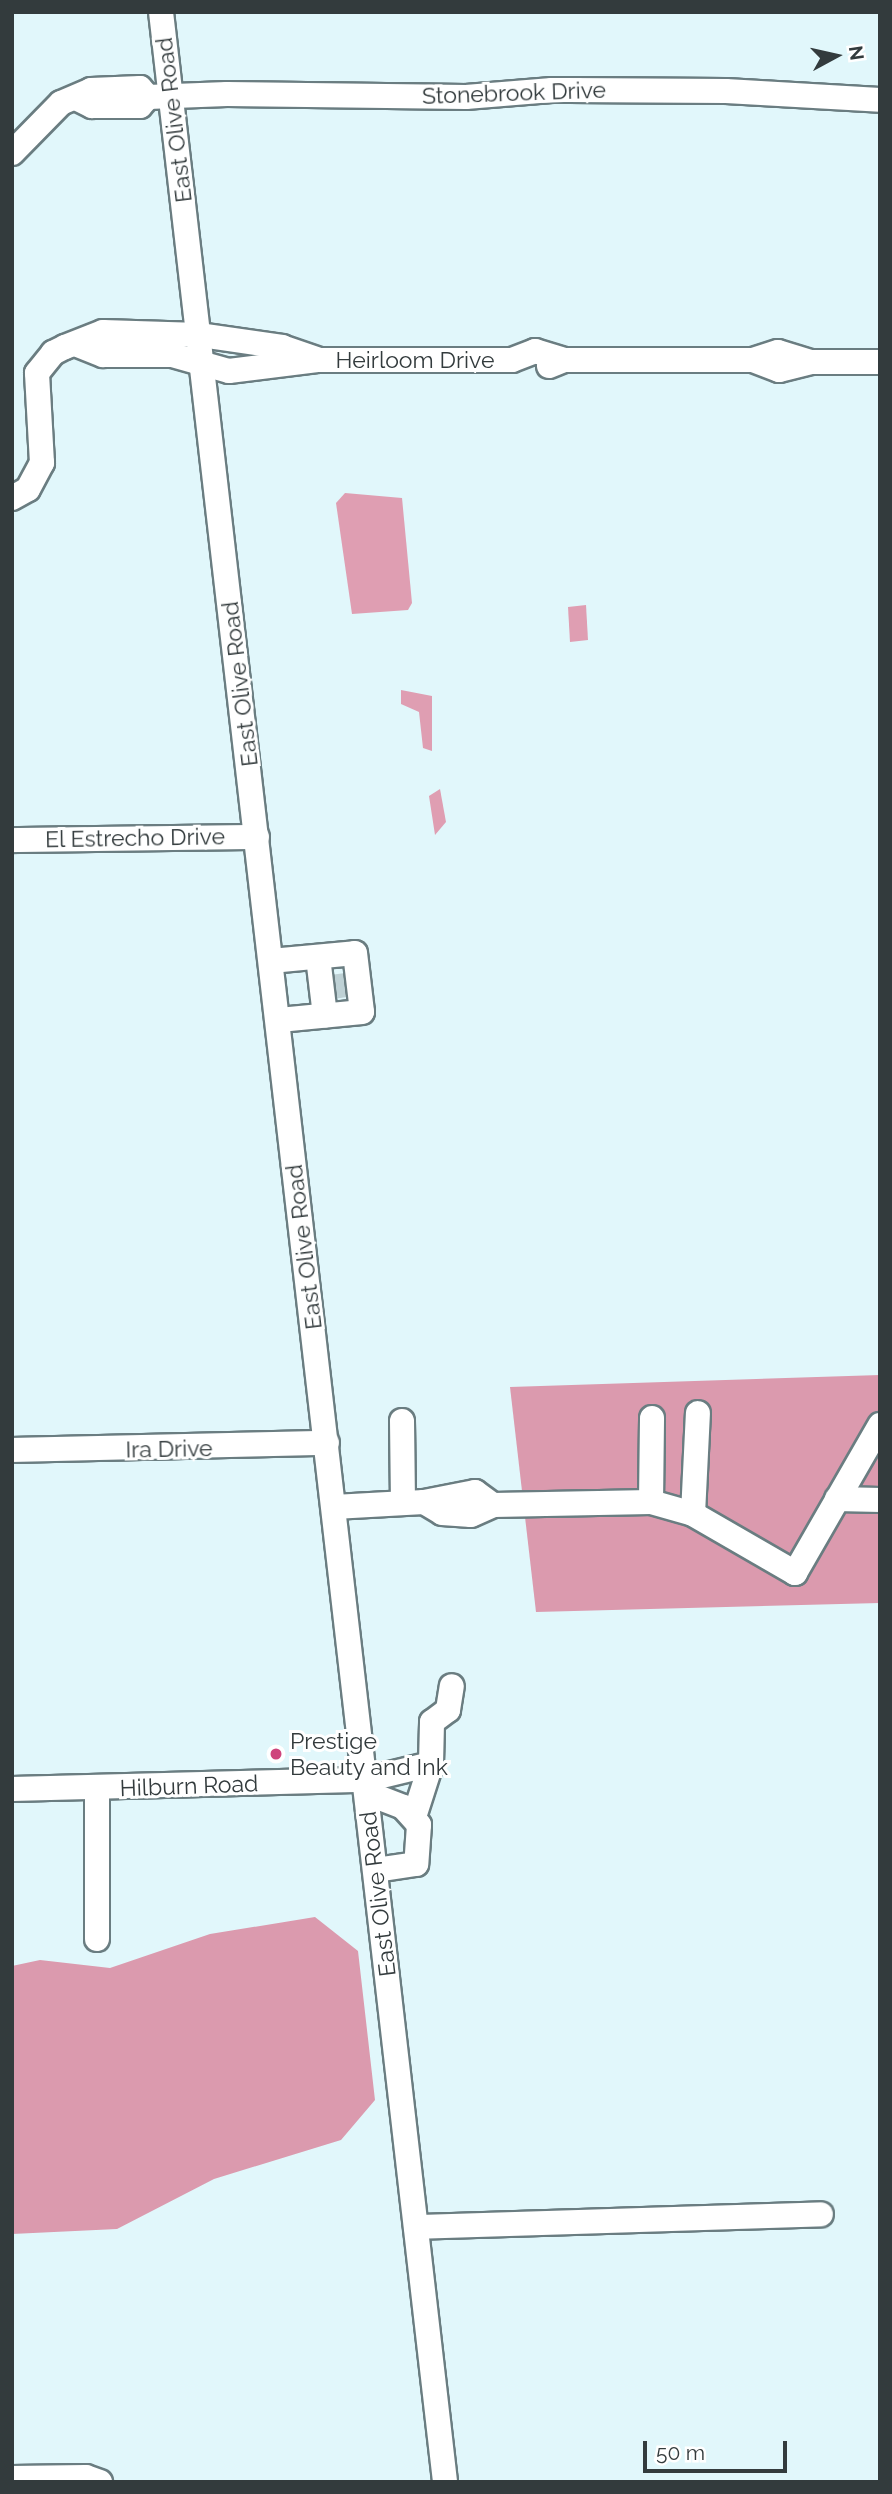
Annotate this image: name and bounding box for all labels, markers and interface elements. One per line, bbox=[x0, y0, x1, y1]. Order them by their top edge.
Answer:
north arrow bbox=[801, 21, 871, 91]
street label: East Olive Road bbox=[150, 36, 198, 204]
text: N bbox=[845, 44, 869, 62]
street label: Stonebrook Drive bbox=[422, 76, 606, 110]
street label: Heirloom Drive bbox=[336, 346, 494, 374]
street label: East Olive Road bbox=[216, 600, 264, 768]
street label: El Estrecho Drive bbox=[44, 823, 226, 853]
street label: East Olive Road bbox=[280, 1163, 328, 1331]
street label: Ira Drive bbox=[125, 1434, 213, 1464]
place label: Prestige Beauty and Ink bbox=[290, 1727, 448, 1781]
marker: Prestige Beauty and Ink bbox=[268, 1746, 284, 1762]
street label: Hilburn Road bbox=[119, 1770, 259, 1802]
street label: East Olive Road bbox=[354, 1810, 402, 1978]
scale bar bbox=[647, 2428, 790, 2472]
text: 50 m bbox=[656, 2440, 705, 2465]

